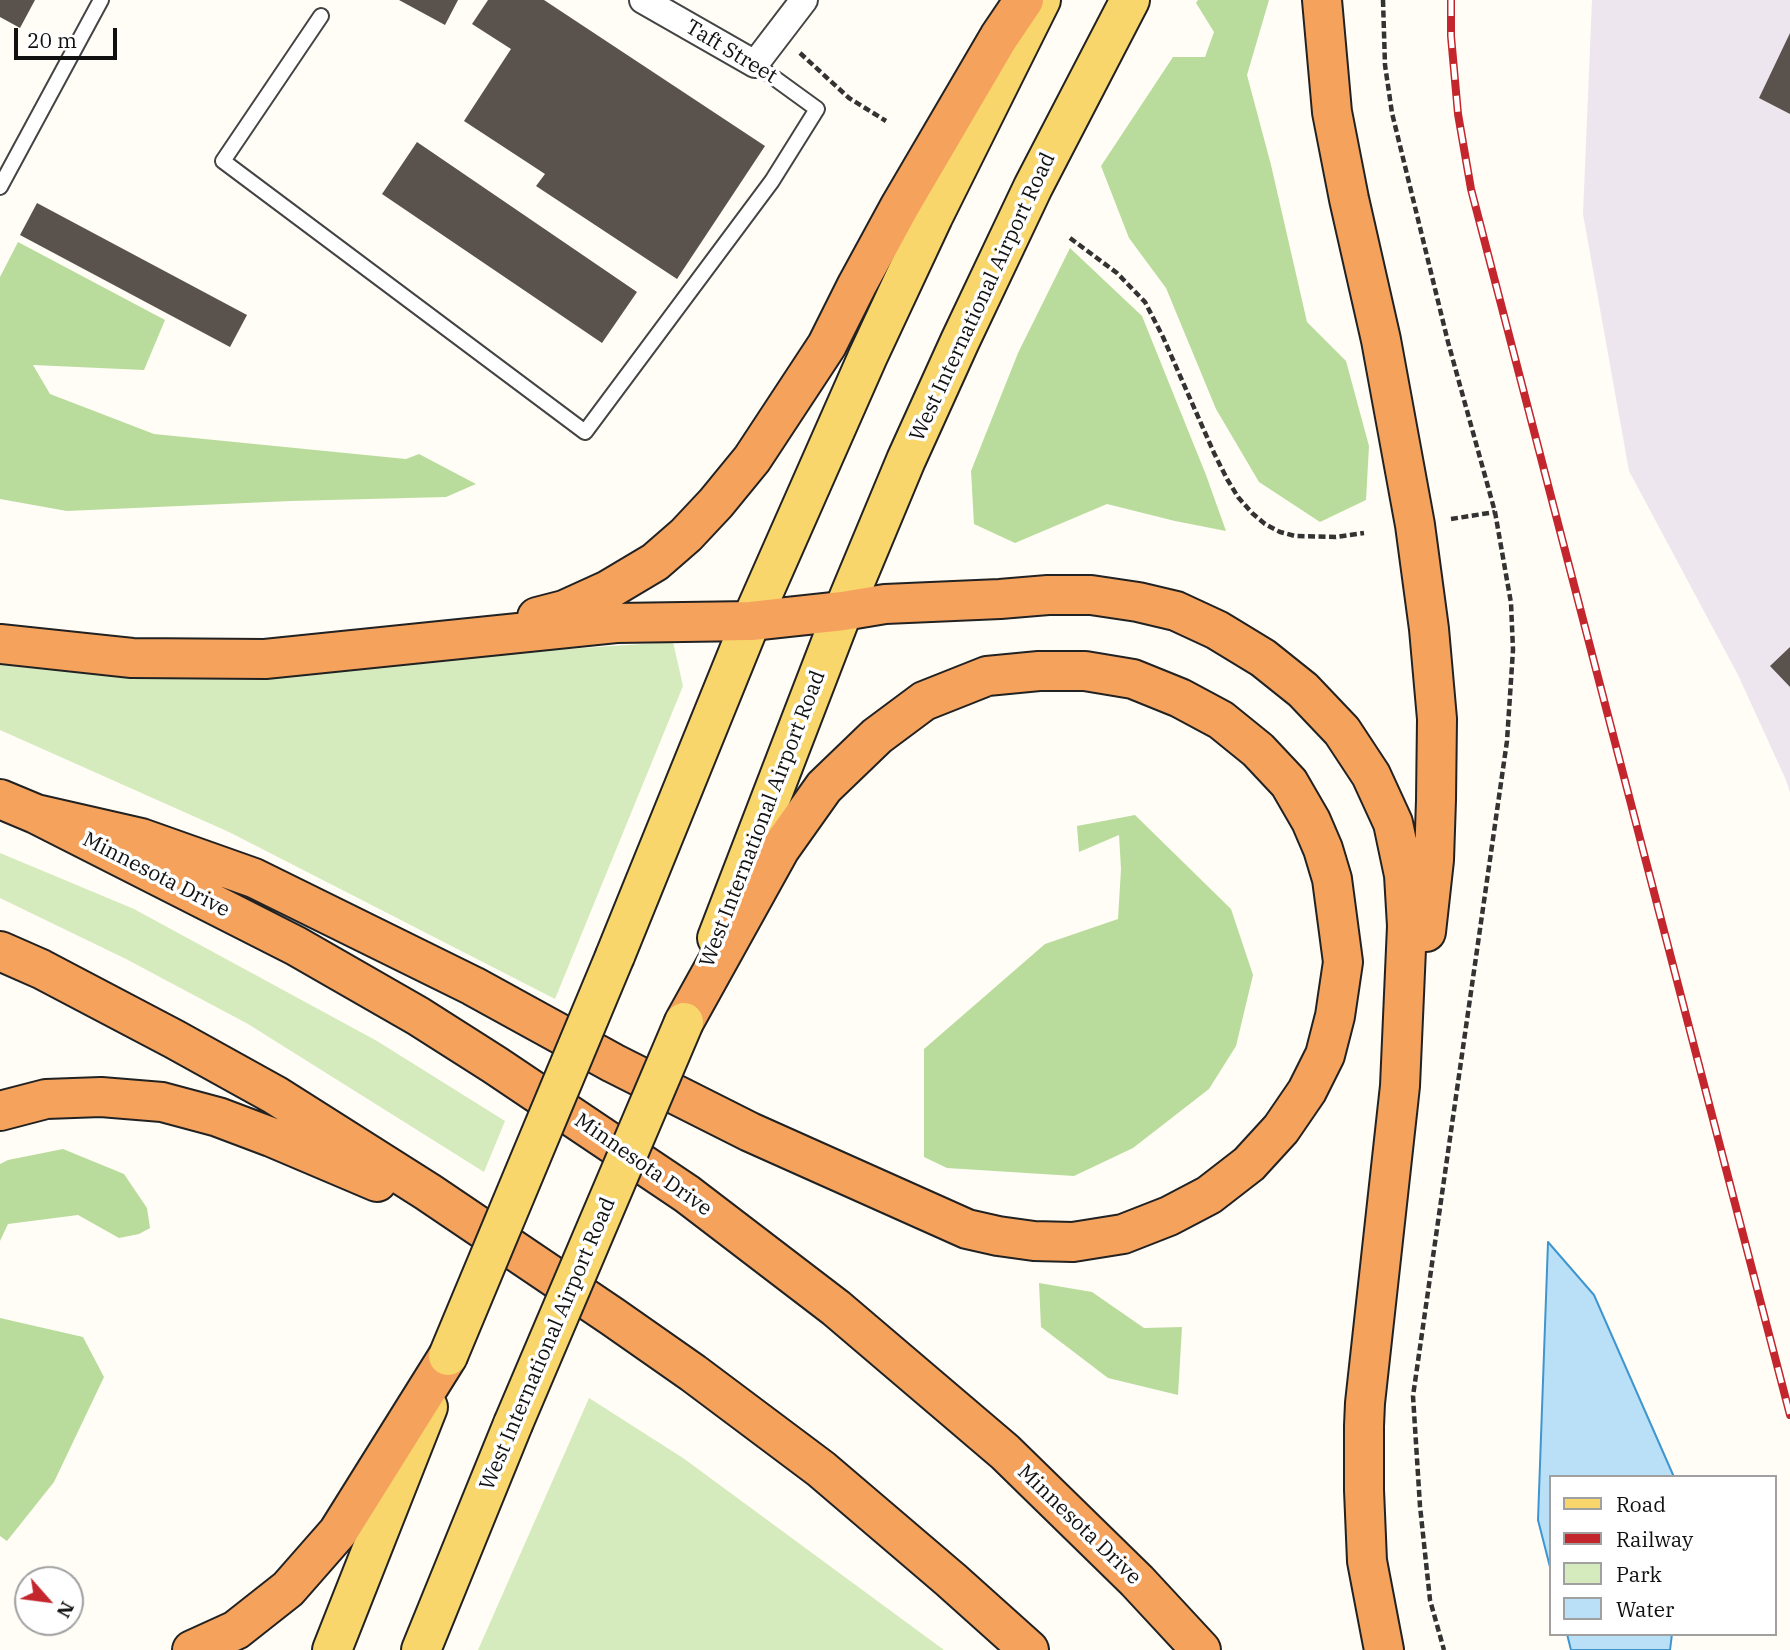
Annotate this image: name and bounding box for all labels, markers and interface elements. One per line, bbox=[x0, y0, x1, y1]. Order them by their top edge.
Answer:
scale bar bbox=[18, 14, 121, 58]
street label: Taft Street bbox=[681, 15, 781, 89]
text: 20 m bbox=[27, 26, 77, 54]
street label: West International Airport Road bbox=[905, 149, 1061, 445]
street label: West International Airport Road bbox=[695, 667, 831, 971]
street label: Minnesota Drive bbox=[78, 827, 234, 923]
street label: Minnesota Drive bbox=[569, 1108, 717, 1222]
street label: West International Airport Road bbox=[475, 1194, 621, 1494]
street label: Minnesota Drive bbox=[1012, 1460, 1146, 1590]
legend bbox=[1548, 1475, 1776, 1636]
text: Road bbox=[1616, 1490, 1666, 1518]
text: Railway bbox=[1616, 1525, 1693, 1553]
text: Park bbox=[1616, 1560, 1662, 1588]
north arrow bbox=[14, 1566, 84, 1636]
text: Water bbox=[1616, 1595, 1674, 1623]
text: N bbox=[52, 1598, 80, 1622]

